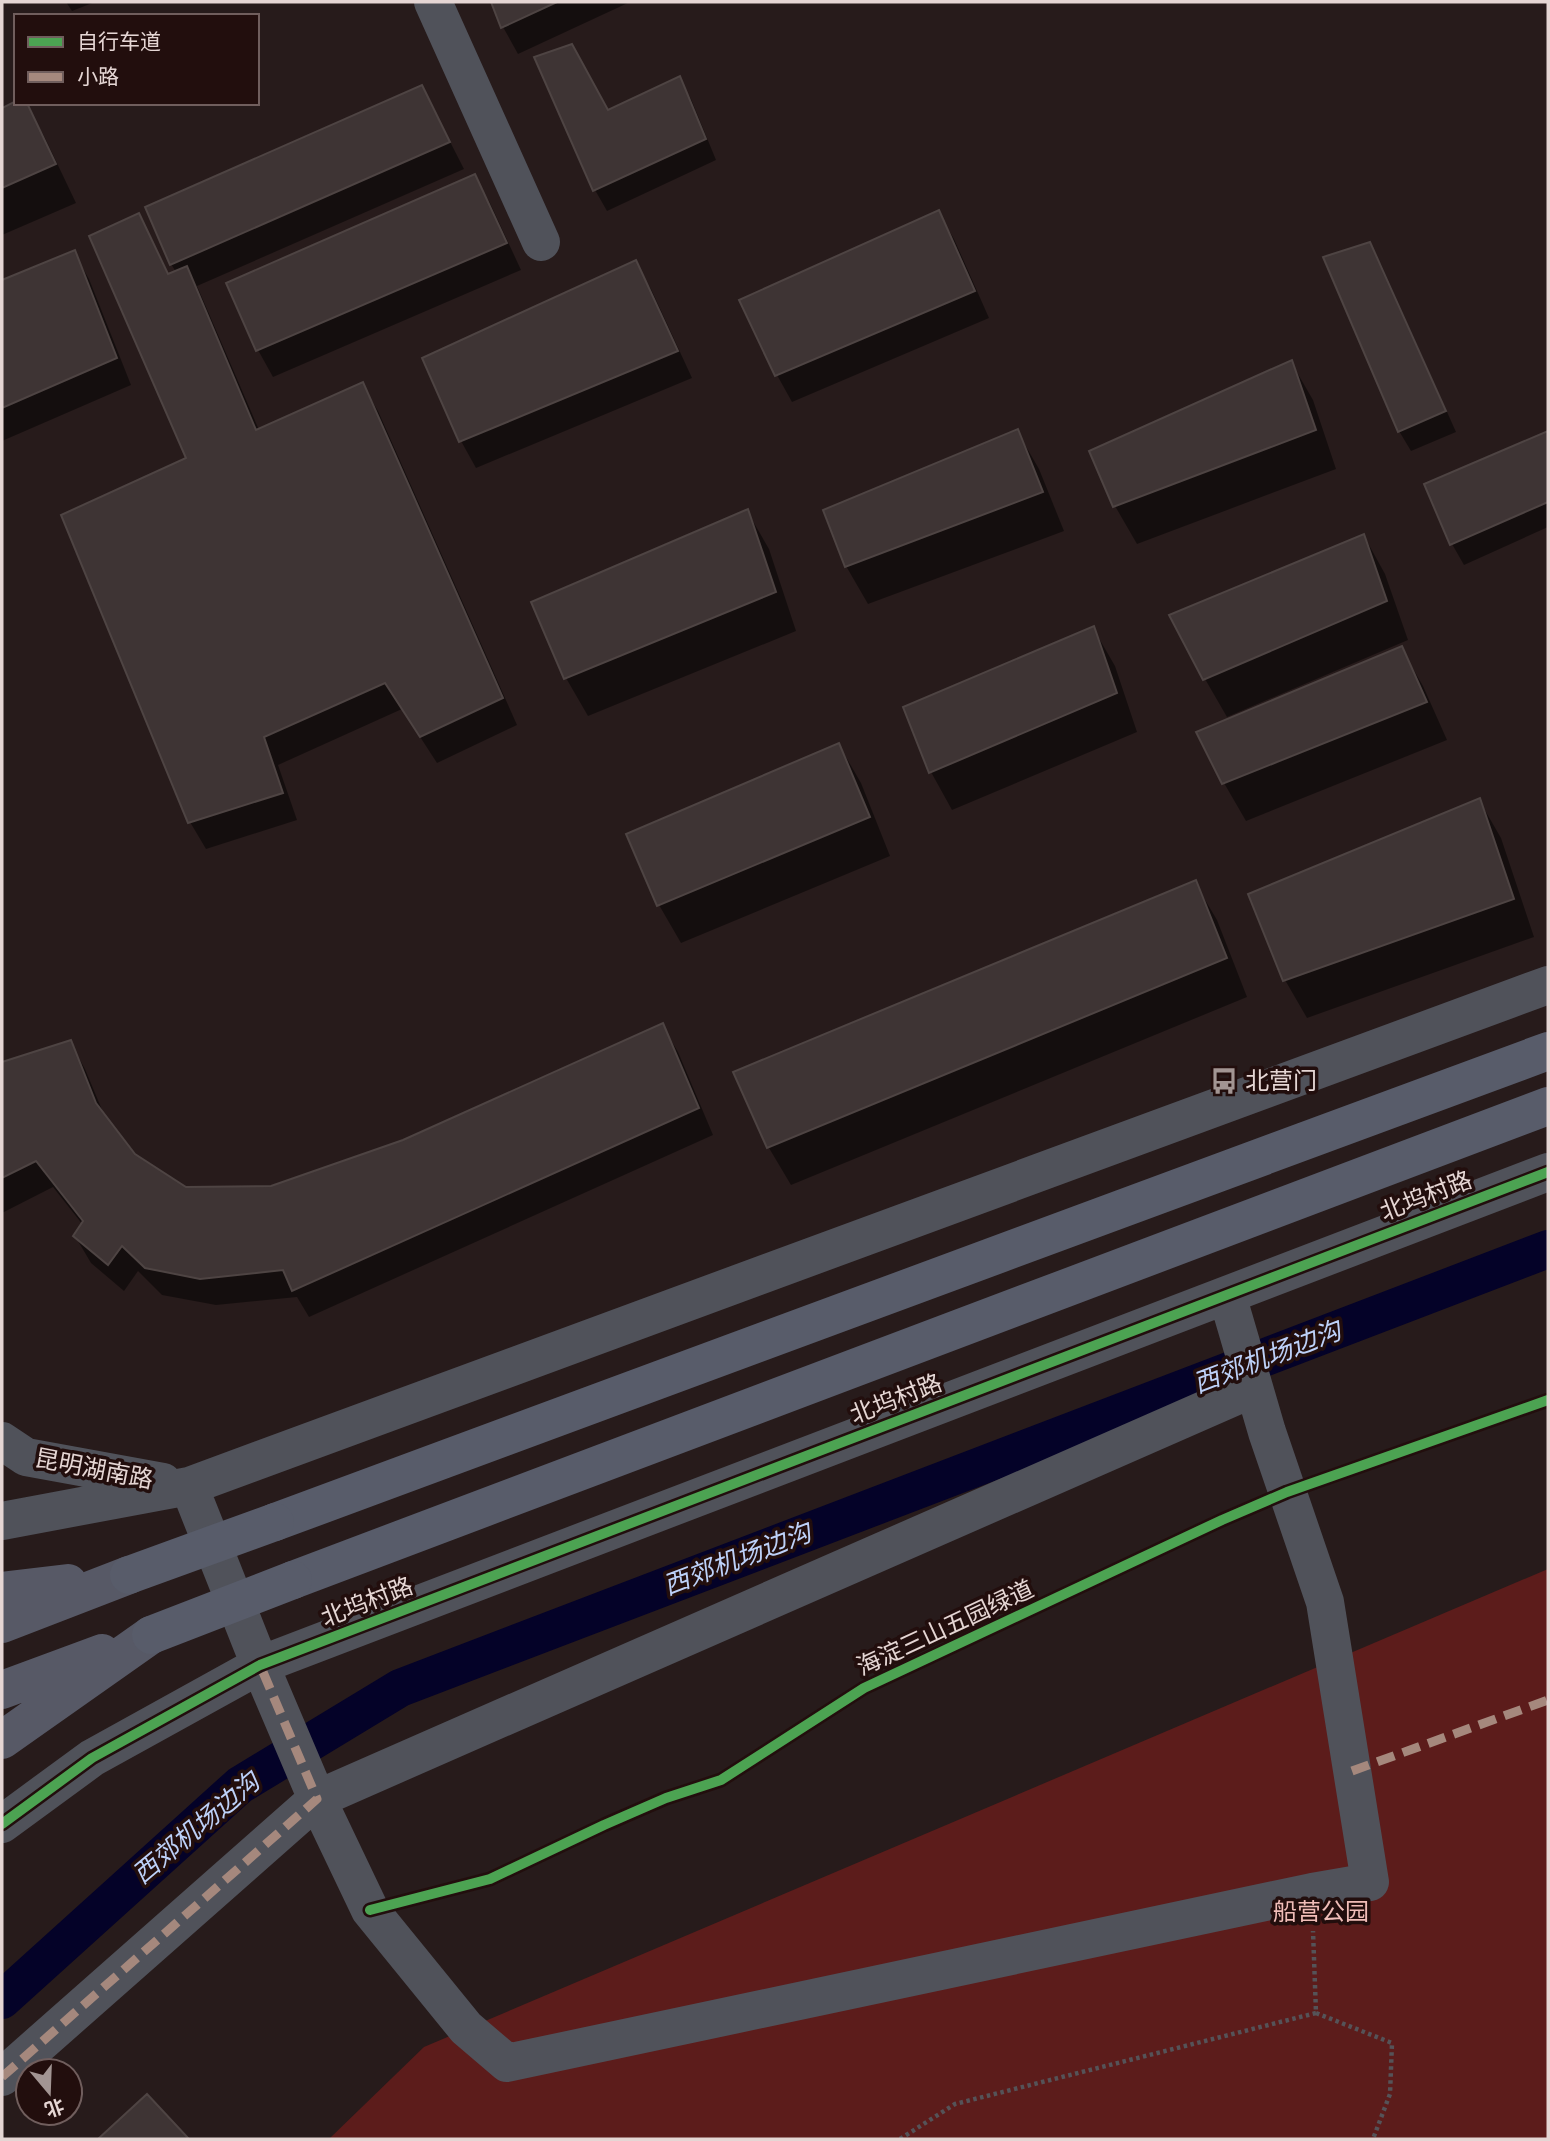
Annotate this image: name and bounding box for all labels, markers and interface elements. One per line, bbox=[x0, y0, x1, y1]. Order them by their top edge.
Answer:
legend bbox=[14, 14, 259, 105]
text: 自行车道 bbox=[77, 29, 161, 54]
text: 小路 bbox=[77, 64, 119, 89]
bus stop icon: 北营门 bbox=[1209, 1066, 1239, 1096]
place label: 北营门 bbox=[1245, 1066, 1317, 1095]
street label: 北坞村路 bbox=[1376, 1165, 1476, 1226]
water label: 西郊机场边沟 bbox=[1188, 1313, 1348, 1399]
street label: 北坞村路 bbox=[846, 1368, 946, 1429]
street label: 昆明湖南路 bbox=[32, 1443, 156, 1494]
water label: 西郊机场边沟 bbox=[658, 1515, 818, 1601]
street label: 北坞村路 bbox=[317, 1571, 417, 1632]
street label: 海淀三山五园绿道 bbox=[852, 1574, 1038, 1681]
water label: 西郊机场边沟 bbox=[126, 1764, 268, 1890]
park label: 船营公园 bbox=[1273, 1897, 1369, 1926]
north arrow bbox=[14, 2057, 84, 2127]
text: 北 bbox=[42, 2094, 67, 2122]

